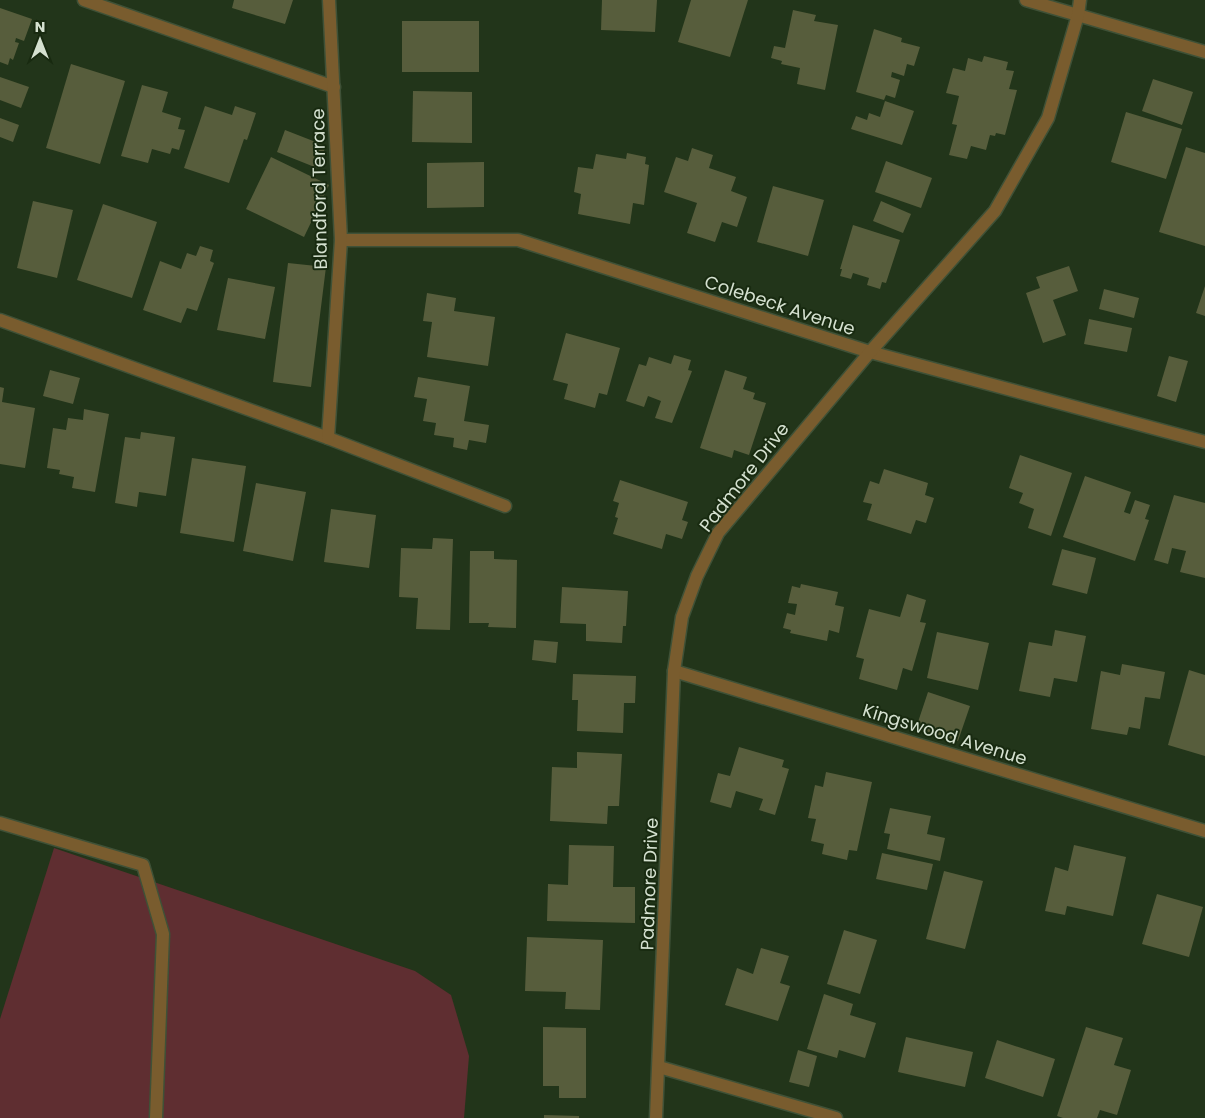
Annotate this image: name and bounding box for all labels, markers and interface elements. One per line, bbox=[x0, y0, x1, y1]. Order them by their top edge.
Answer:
north arrow bbox=[15, 15, 65, 65]
text: N bbox=[35, 17, 45, 37]
street label: Blandford Terrace bbox=[305, 108, 333, 270]
street label: Colebeck Avenue bbox=[702, 269, 858, 341]
street label: Padmore Drive bbox=[693, 417, 795, 537]
street label: Kingswood Avenue bbox=[860, 697, 1030, 771]
street label: Padmore Drive bbox=[634, 817, 664, 951]

